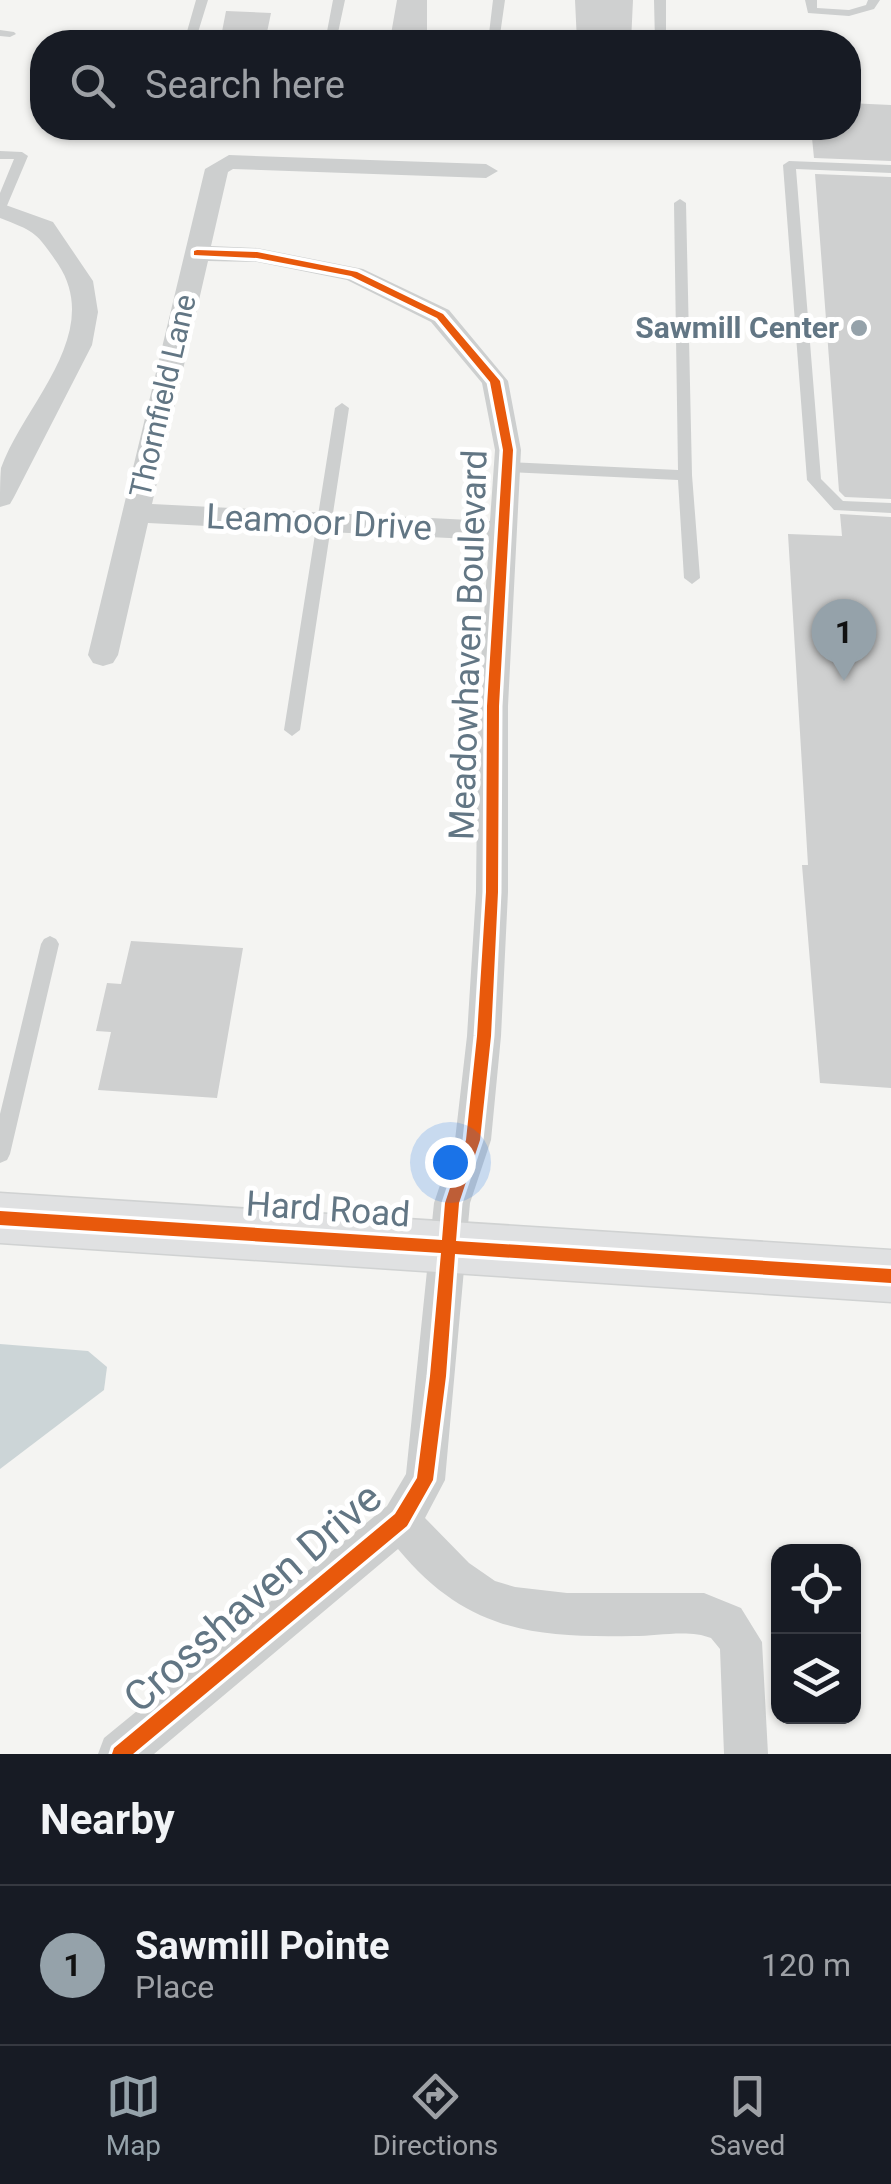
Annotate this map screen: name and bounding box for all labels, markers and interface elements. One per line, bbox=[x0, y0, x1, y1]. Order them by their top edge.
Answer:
search box bbox=[30, 30, 861, 140]
icon: search bbox=[65, 58, 120, 113]
text: Search here bbox=[145, 63, 345, 107]
street label: Thornfield Lane bbox=[122, 291, 203, 501]
place label: Sawmill Center bbox=[635, 310, 839, 345]
marker: Sawmill Center bbox=[848, 317, 870, 339]
street label: Meadowhaven Boulevard bbox=[441, 449, 496, 841]
street label: Leamoor Drive bbox=[205, 496, 433, 549]
pin: 1 bbox=[812, 598, 876, 681]
your location bbox=[425, 1137, 476, 1188]
street label: Hard Road bbox=[245, 1183, 411, 1236]
street label: Crosshaven Drive bbox=[114, 1472, 391, 1722]
map controls bbox=[771, 1544, 861, 1724]
button: locate bbox=[771, 1544, 861, 1634]
button: layers bbox=[771, 1634, 861, 1724]
text: Nearby bbox=[40, 1795, 175, 1844]
text: Sawmill Pointe bbox=[135, 1924, 390, 1968]
text: 1 bbox=[63, 1946, 82, 1984]
text: 120 m bbox=[761, 1946, 851, 1984]
text: Place bbox=[135, 1968, 214, 2006]
tab: Map bbox=[106, 2069, 161, 2162]
tab: Directions bbox=[372, 2069, 498, 2162]
tab: Saved bbox=[710, 2069, 785, 2162]

